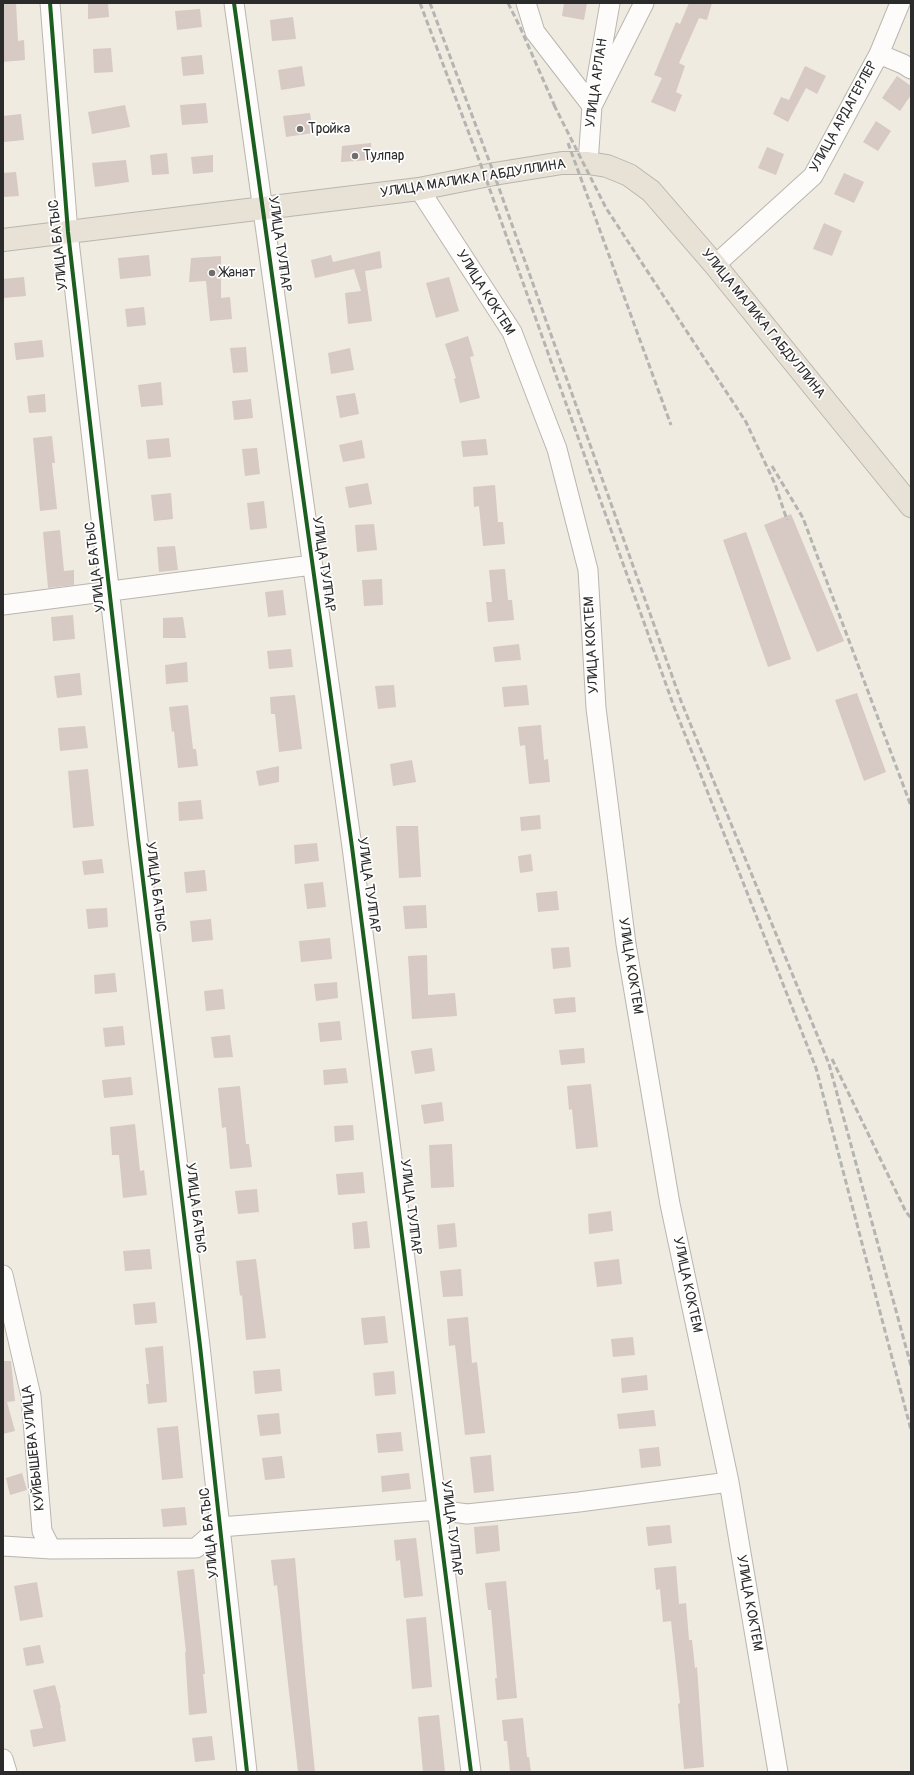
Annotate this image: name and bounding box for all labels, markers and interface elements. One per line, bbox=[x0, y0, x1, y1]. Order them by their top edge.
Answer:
street label: УЛИЦА АРЛАН bbox=[582, 37, 612, 129]
street label: УЛИЦА АРДАГЕРЛЕР bbox=[807, 59, 881, 175]
place label: Тройка bbox=[308, 121, 350, 137]
marker: Тройка bbox=[295, 124, 305, 134]
place label: Тулпар bbox=[363, 148, 404, 164]
marker: Тулпар bbox=[350, 151, 360, 161]
street label: УЛИЦА МАЛИКА ГАБДУЛЛИНА bbox=[379, 156, 567, 202]
street label: УЛИЦА ТУЛПАР bbox=[264, 195, 294, 293]
street label: УЛИЦА БАТЫС bbox=[46, 199, 72, 291]
street label: УЛИЦА МАЛИКА ГАБДУЛЛИНА bbox=[697, 246, 829, 402]
street label: УЛИЦА КОКТЕМ bbox=[452, 247, 518, 339]
place label: Жанат bbox=[220, 265, 255, 281]
marker: Жанат bbox=[207, 268, 217, 278]
street label: УЛИЦА ТУЛПАР bbox=[308, 515, 338, 613]
street label: УЛИЦА БАТЫС bbox=[82, 521, 110, 613]
street label: УЛИЦА КОКТЕМ bbox=[581, 596, 603, 694]
street label: УЛИЦА ТУЛПАР bbox=[353, 836, 383, 934]
street label: УЛИЦА БАТЫС bbox=[141, 841, 169, 933]
street label: УЛИЦА КОКТЕМ bbox=[614, 917, 646, 1015]
street label: УЛИЦА ТУЛПАР bbox=[396, 1158, 424, 1256]
street label: УЛИЦА БАТЫС bbox=[181, 1162, 209, 1254]
street label: УЛИЦА КОКТЕМ bbox=[669, 1236, 705, 1334]
street label: КУЙБЫШЕВА УЛИЦА bbox=[19, 1384, 49, 1512]
street label: УЛИЦА ТУЛПАР bbox=[437, 1479, 465, 1577]
street label: УЛИЦА БАТЫС bbox=[197, 1487, 223, 1579]
street label: УЛИЦА КОКТЕМ bbox=[732, 1554, 766, 1652]

